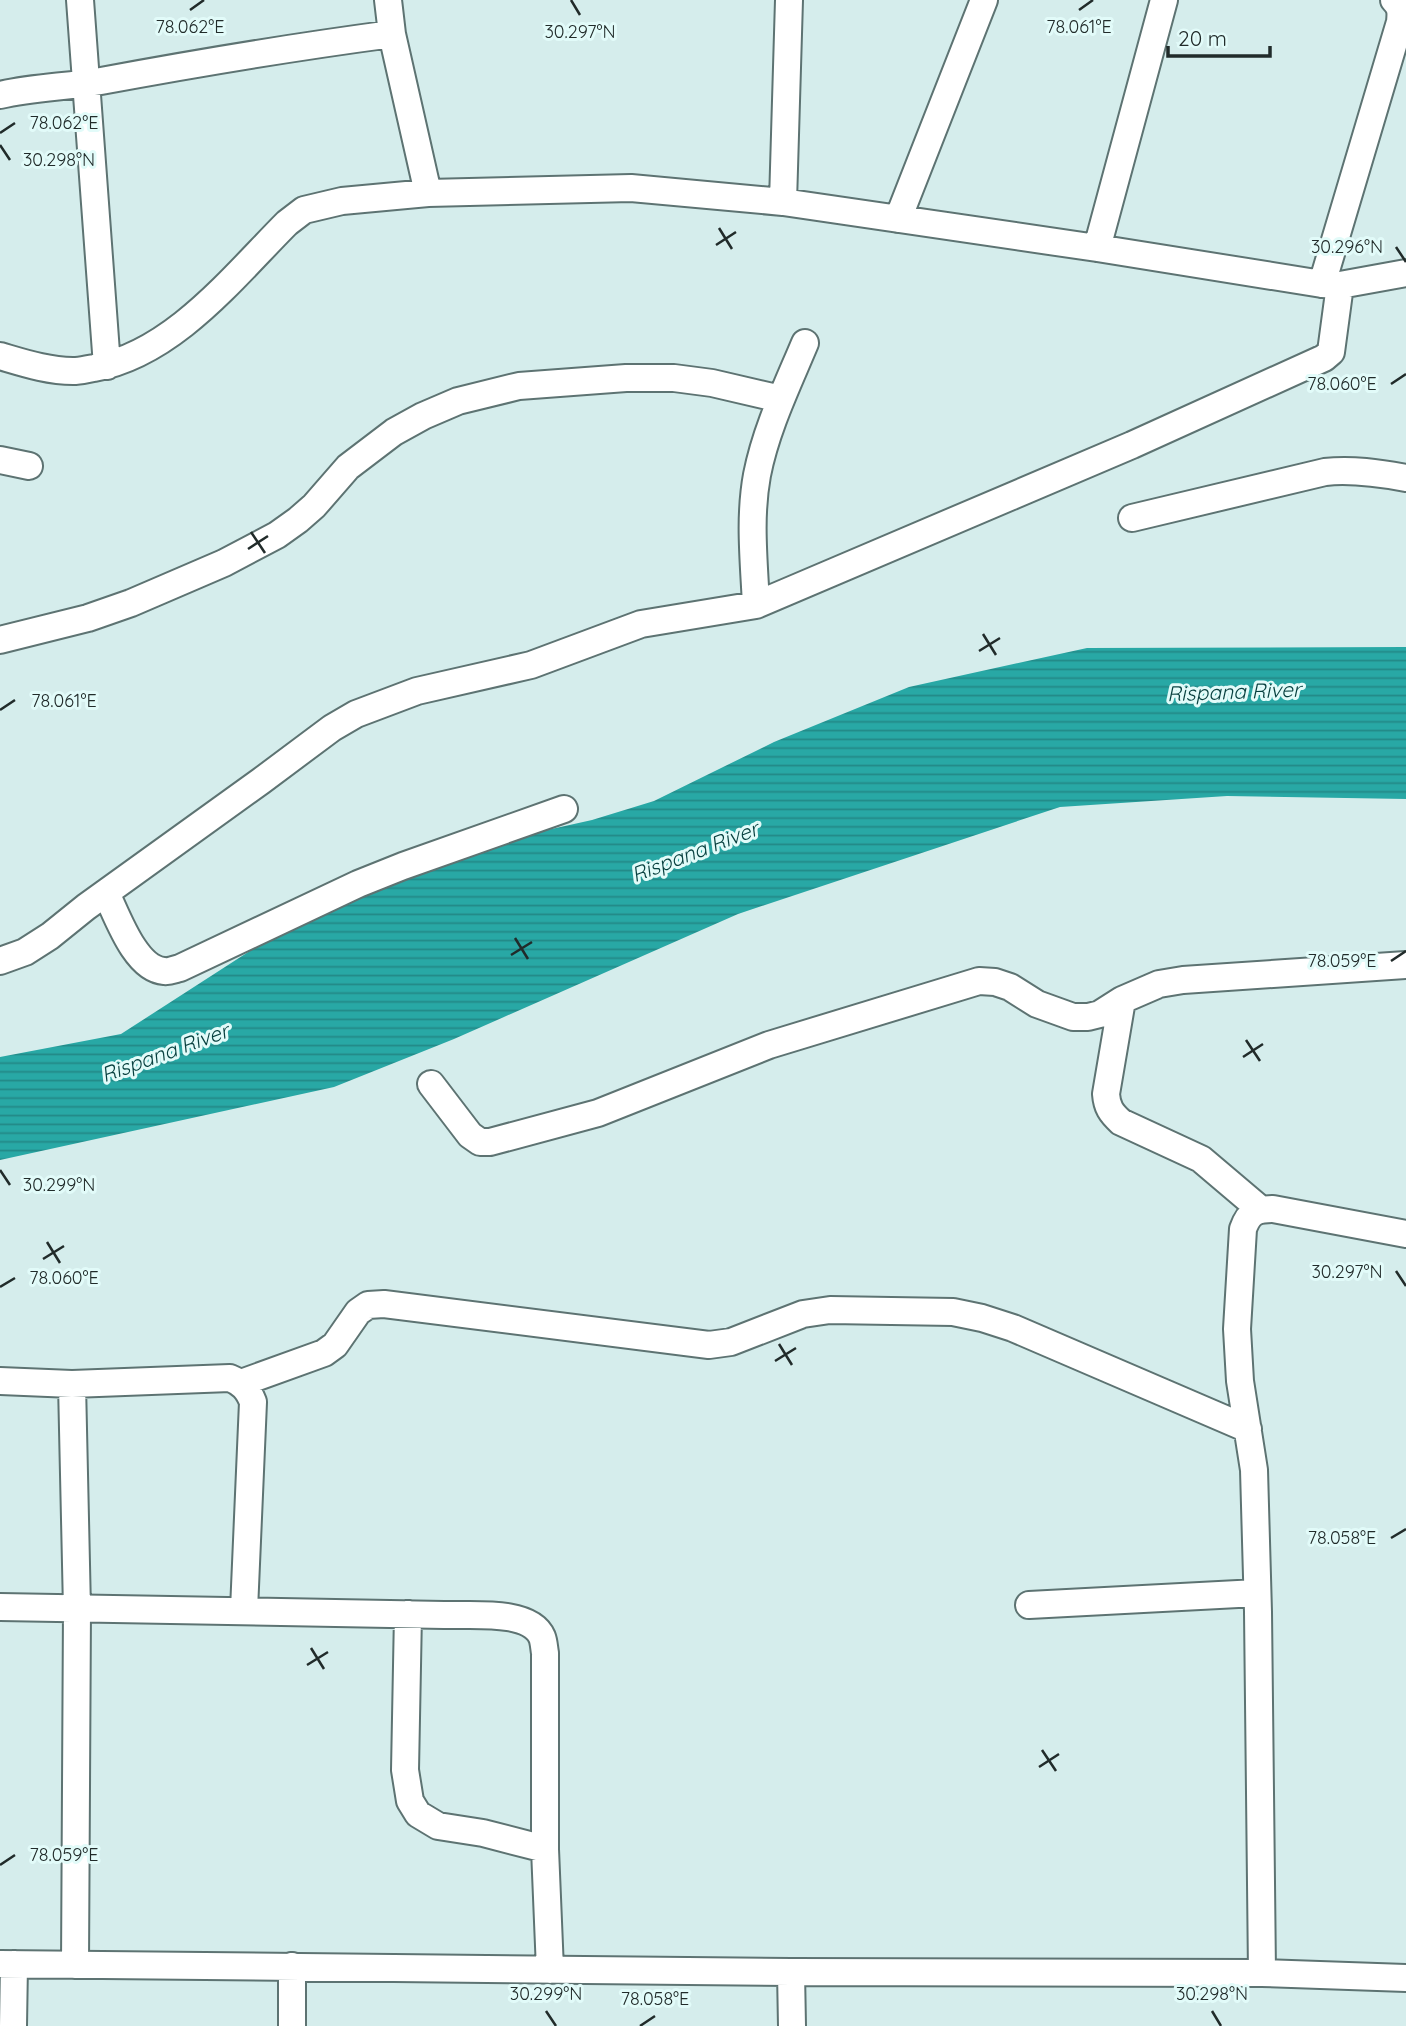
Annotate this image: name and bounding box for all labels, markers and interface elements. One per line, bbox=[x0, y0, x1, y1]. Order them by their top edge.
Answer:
scale bar bbox=[1168, 14, 1270, 58]
text: 78.062°E bbox=[156, 15, 224, 38]
text: 78.061°E bbox=[1046, 15, 1112, 38]
text: 30.297°N bbox=[544, 20, 616, 43]
text: 20 m bbox=[1178, 25, 1227, 51]
text: 78.062°E bbox=[30, 111, 98, 134]
text: 30.298°N bbox=[23, 148, 95, 171]
text: 30.296°N bbox=[1311, 235, 1383, 258]
text: 78.060°E bbox=[1307, 372, 1377, 395]
water label: Rispana River bbox=[1167, 676, 1304, 706]
text: 78.061°E bbox=[31, 689, 97, 712]
water label: Rispana River bbox=[627, 814, 765, 887]
text: 78.059°E bbox=[1308, 949, 1376, 972]
water label: Rispana River bbox=[97, 1016, 235, 1087]
text: 30.299°N bbox=[23, 1173, 95, 1196]
text: 30.297°N bbox=[1311, 1260, 1383, 1283]
text: 78.060°E bbox=[29, 1266, 99, 1289]
text: 78.058°E bbox=[1308, 1526, 1376, 1549]
text: 78.059°E bbox=[30, 1843, 98, 1866]
text: 30.299°N bbox=[510, 1982, 582, 2005]
text: 30.298°N bbox=[1176, 1982, 1248, 2005]
text: 78.058°E bbox=[621, 1987, 689, 2010]

